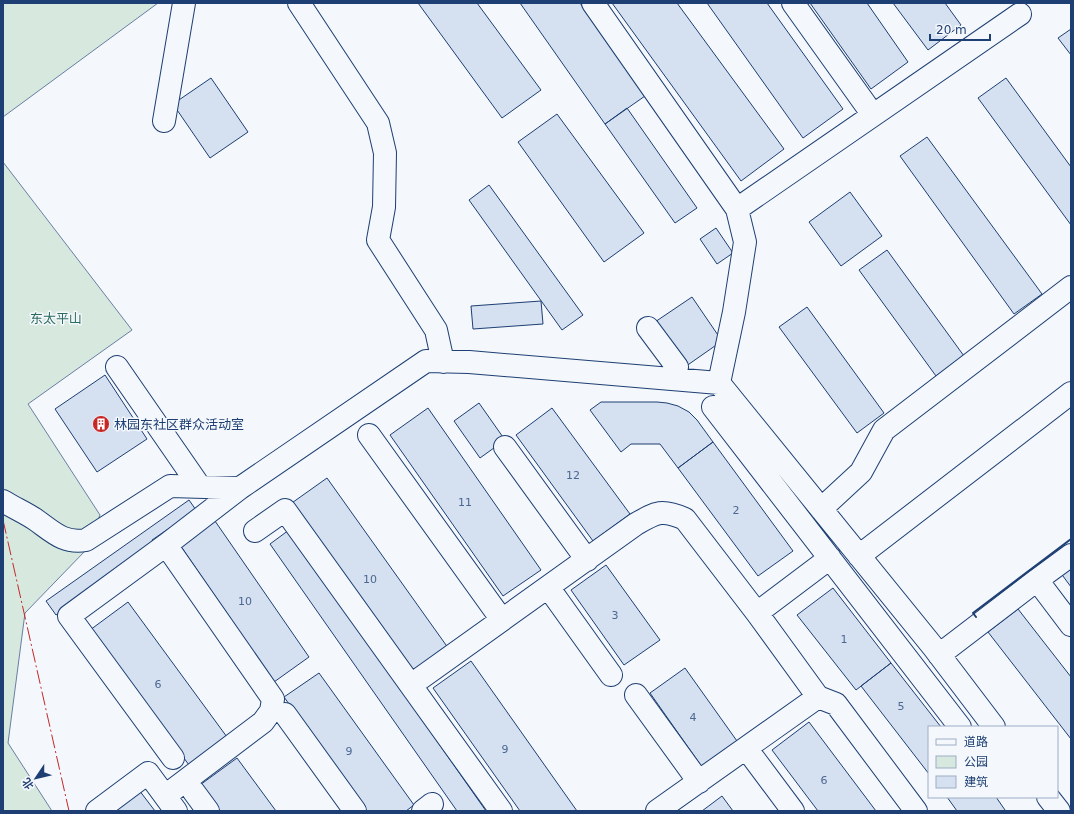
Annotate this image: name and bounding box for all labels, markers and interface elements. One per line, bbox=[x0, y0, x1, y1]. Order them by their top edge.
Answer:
scale bar bbox=[930, 16, 990, 42]
text: 20 m bbox=[936, 23, 967, 37]
park label: 东太平山 bbox=[30, 311, 82, 326]
building icon: 林园东社区群众活动室 bbox=[91, 414, 111, 434]
place label: 林园东社区群众活动室 bbox=[114, 417, 244, 432]
house number: 12 bbox=[566, 469, 580, 482]
house number: 11 bbox=[458, 496, 472, 509]
house number: 2 bbox=[733, 504, 740, 517]
house number: 10 bbox=[363, 573, 377, 586]
house number: 10 bbox=[238, 595, 252, 608]
house number: 3 bbox=[612, 609, 619, 622]
house number: 1 bbox=[841, 633, 848, 646]
house number: 6 bbox=[155, 678, 162, 691]
house number: 5 bbox=[898, 700, 905, 713]
house number: 4 bbox=[690, 711, 697, 724]
legend bbox=[928, 726, 1058, 798]
text: 道路 bbox=[964, 735, 988, 749]
house number: 9 bbox=[502, 743, 509, 756]
house number: 9 bbox=[346, 745, 353, 758]
text: 公园 bbox=[964, 755, 988, 769]
north arrow bbox=[16, 758, 56, 798]
house number: 6 bbox=[821, 774, 828, 787]
text: 北 bbox=[20, 775, 37, 792]
text: 建筑 bbox=[964, 775, 988, 789]

